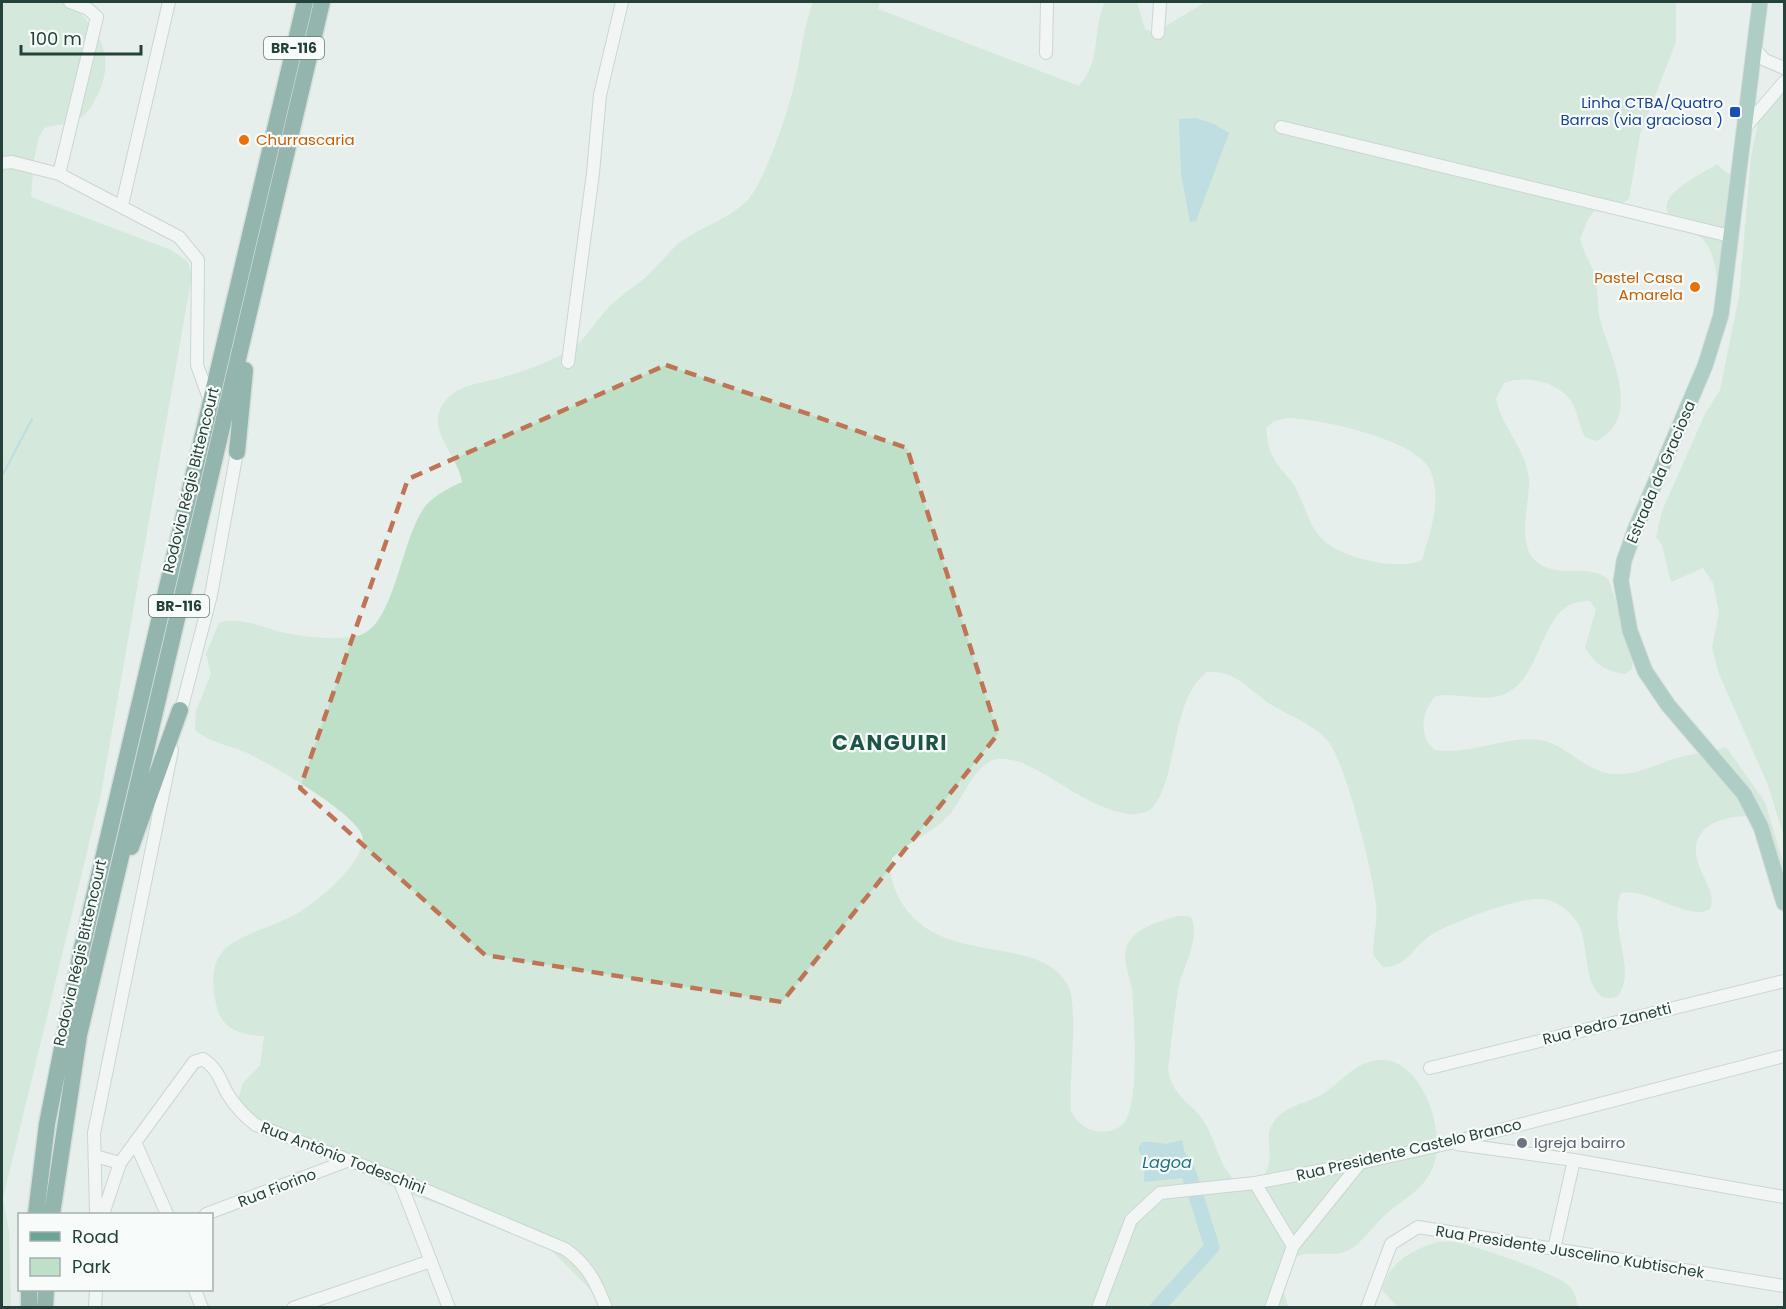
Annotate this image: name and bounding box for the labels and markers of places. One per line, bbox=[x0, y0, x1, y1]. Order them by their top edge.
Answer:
place label: Linha CTBA/Quatro Barras (via graciosa ) bbox=[1560, 92, 1723, 130]
marker: Linha CTBA/Quatro Barras (via graciosa ) bbox=[1728, 105, 1742, 119]
place label: Churrascaria bbox=[256, 129, 355, 150]
marker: Churrascaria bbox=[237, 133, 251, 147]
place label: Pastel Casa Amarela bbox=[1594, 267, 1683, 305]
marker: Pastel Casa Amarela bbox=[1688, 280, 1702, 294]
place label: Igreja bairro bbox=[1534, 1132, 1625, 1153]
marker: Igreja bairro bbox=[1515, 1136, 1529, 1150]

